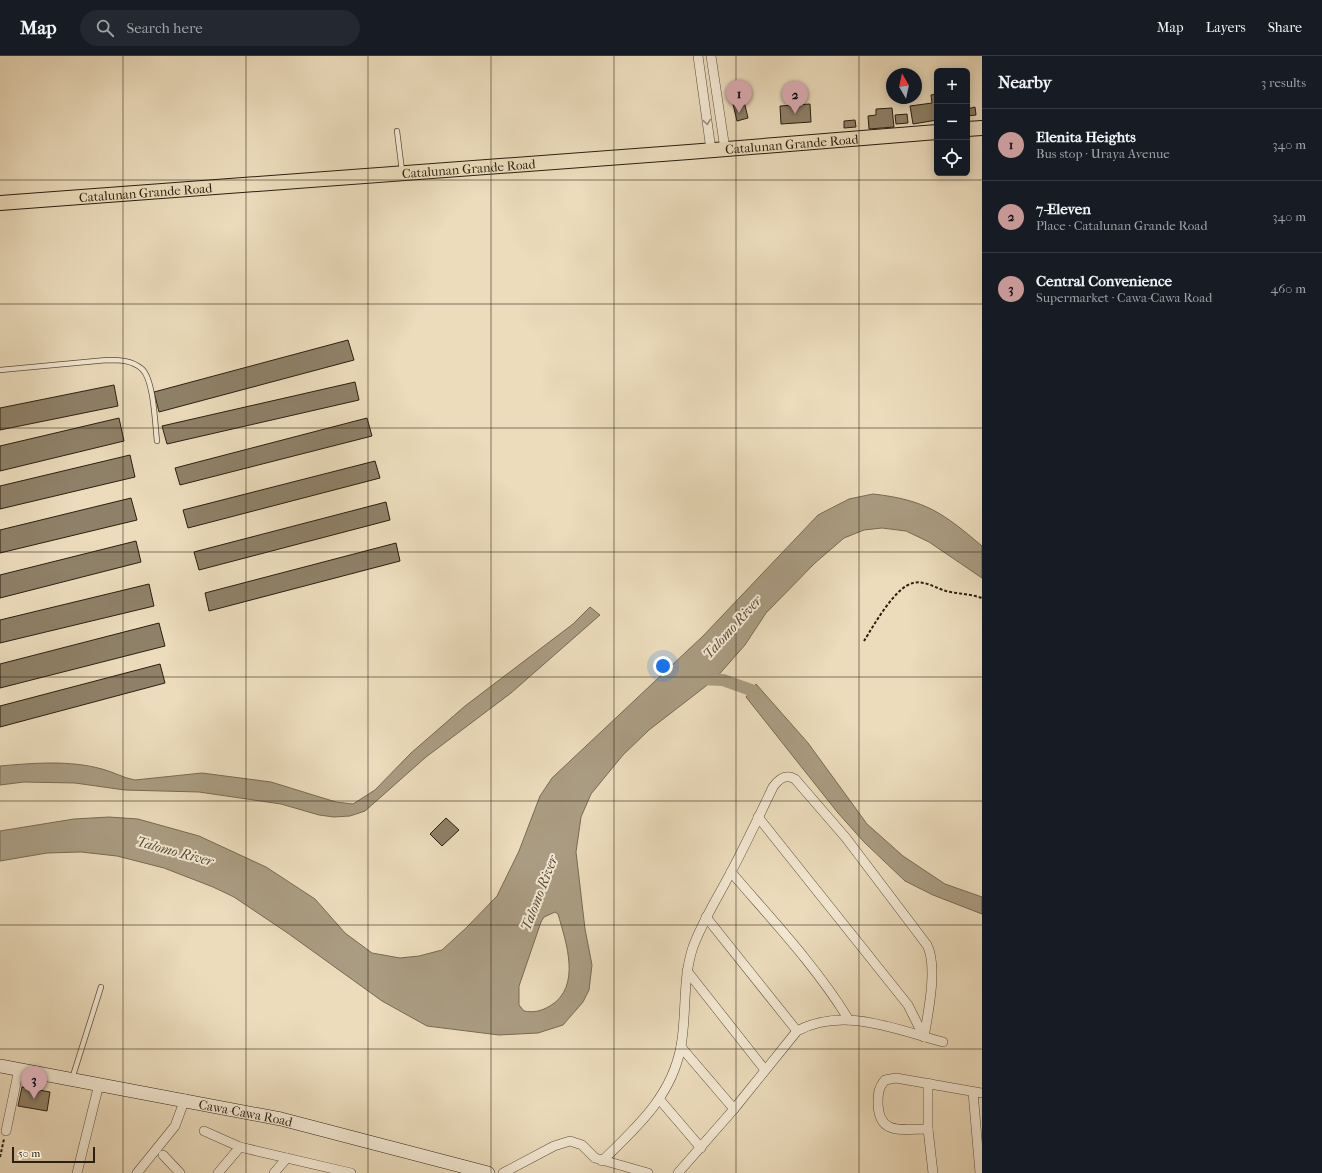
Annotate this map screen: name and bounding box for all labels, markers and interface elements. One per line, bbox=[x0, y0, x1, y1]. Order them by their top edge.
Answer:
search box bbox=[80, 10, 360, 46]
text: Map bbox=[20, 17, 56, 39]
icon: search bbox=[94, 17, 116, 39]
text: Search here bbox=[126, 19, 203, 37]
text: Map bbox=[1157, 19, 1184, 36]
text: Layers bbox=[1206, 19, 1246, 36]
text: Share bbox=[1268, 19, 1302, 36]
north arrow bbox=[886, 68, 922, 104]
map controls bbox=[934, 68, 970, 176]
button: + bbox=[934, 68, 970, 104]
text: Nearby bbox=[998, 72, 1052, 92]
text: 3 results bbox=[1261, 75, 1306, 90]
pin: 1 bbox=[726, 80, 752, 113]
pin: 2 bbox=[782, 81, 808, 114]
button: − bbox=[934, 104, 970, 140]
one-way arrow bbox=[702, 119, 711, 125]
text: Elenita Heights bbox=[1036, 128, 1136, 146]
street label: Catalunan Grande Road bbox=[725, 131, 860, 157]
text: 1 bbox=[1009, 137, 1013, 152]
text: 340 m bbox=[1272, 137, 1306, 152]
button: locate bbox=[934, 140, 970, 176]
text: Bus stop · Uraya Avenue bbox=[1036, 146, 1170, 161]
street label: Catalunan Grande Road bbox=[401, 156, 537, 181]
street label: Catalunan Grande Road bbox=[78, 180, 214, 205]
text: 7-Eleven bbox=[1036, 200, 1091, 218]
text: 2 bbox=[1008, 209, 1014, 224]
text: 340 m bbox=[1272, 209, 1306, 224]
text: Place · Catalunan Grande Road bbox=[1036, 218, 1207, 233]
text: Central Convenience bbox=[1036, 272, 1172, 290]
text: 3 bbox=[1008, 281, 1014, 296]
text: 460 m bbox=[1271, 281, 1306, 296]
text: Supermarket · Cawa-Cawa Road bbox=[1036, 290, 1212, 305]
water label: Talomo River bbox=[700, 591, 766, 662]
your location bbox=[653, 656, 673, 676]
water label: Talomo River bbox=[135, 833, 217, 870]
water label: Talomo River bbox=[517, 852, 562, 933]
pin: 3 bbox=[21, 1066, 47, 1099]
street label: Cawa-Cawa Road bbox=[197, 1097, 295, 1130]
scale bar bbox=[12, 1145, 95, 1164]
text: 50 m bbox=[18, 1147, 40, 1160]

